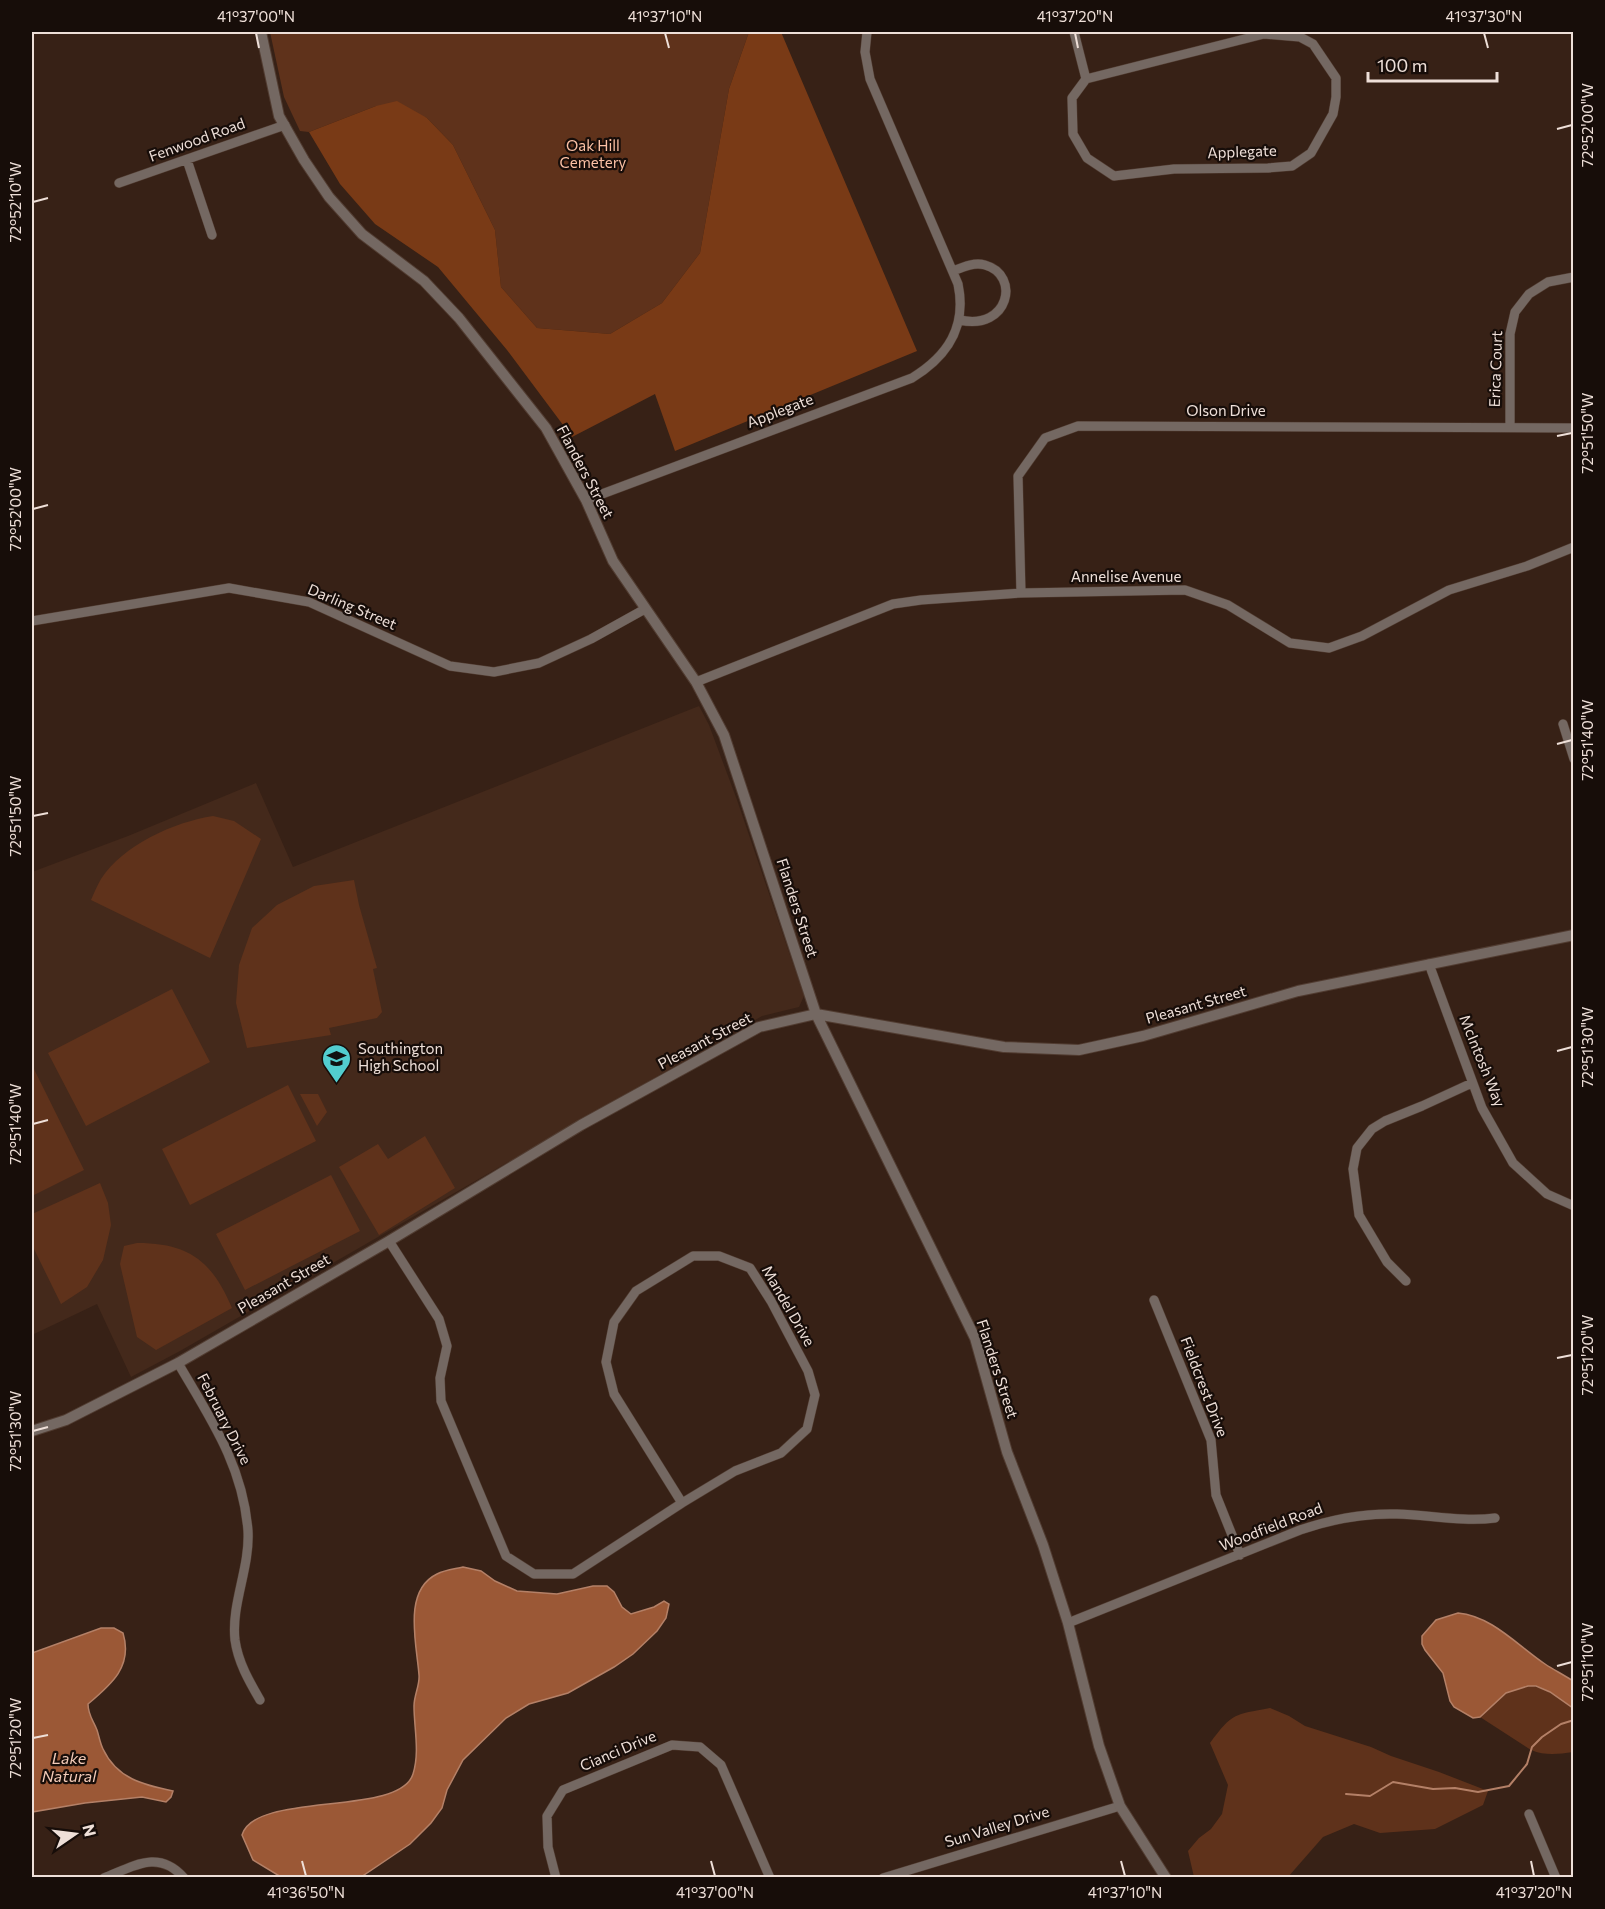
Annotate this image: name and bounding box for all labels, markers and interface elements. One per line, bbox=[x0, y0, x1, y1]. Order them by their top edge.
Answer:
text: 41°37'00"N bbox=[217, 7, 295, 25]
text: 41°37'10"N bbox=[628, 7, 702, 25]
text: 41°37'20"N bbox=[1037, 7, 1113, 25]
text: 41°37'30"N bbox=[1446, 7, 1522, 25]
scale bar bbox=[1368, 45, 1497, 83]
text: 100 m bbox=[1377, 54, 1427, 76]
text: 72°52'00"W bbox=[1578, 83, 1596, 167]
street label: Fenwood Road bbox=[146, 113, 247, 165]
park label: Oak Hill Cemetery bbox=[560, 136, 627, 171]
street label: Applegate bbox=[1207, 141, 1277, 161]
text: 72°52'10"W bbox=[6, 162, 24, 242]
street label: Erica Court bbox=[1485, 330, 1505, 408]
street label: Applegate bbox=[744, 389, 815, 431]
text: 72°51'50"W bbox=[1578, 393, 1596, 473]
street label: Olson Drive bbox=[1186, 401, 1266, 419]
street label: Flanders Street bbox=[554, 422, 618, 521]
text: 72°52'00"W bbox=[6, 467, 24, 551]
street label: Annelise Avenue bbox=[1071, 567, 1181, 585]
street label: Darling Street bbox=[305, 579, 399, 633]
text: 72°51'40"W bbox=[1578, 699, 1596, 781]
text: 72°51'50"W bbox=[6, 776, 24, 856]
street label: Flanders Street bbox=[773, 856, 822, 960]
street label: Pleasant Street bbox=[1143, 981, 1248, 1027]
text: 72°51'30"W bbox=[1578, 1007, 1596, 1087]
street label: Pleasant Street bbox=[655, 1008, 755, 1072]
street label: McIntosh Way bbox=[1456, 1012, 1510, 1109]
place label: Southington High School bbox=[358, 1039, 443, 1074]
school or university icon: Southington High School bbox=[321, 1042, 353, 1084]
text: 72°51'40"W bbox=[6, 1083, 24, 1165]
street label: Pleasant Street bbox=[234, 1249, 333, 1317]
street label: Mandel Drive bbox=[759, 1262, 819, 1349]
text: 72°51'20"W bbox=[1578, 1315, 1596, 1395]
street label: Flanders Street bbox=[973, 1317, 1022, 1421]
street label: Fieldcrest Drive bbox=[1178, 1334, 1232, 1439]
street label: February Drive bbox=[194, 1370, 256, 1467]
text: 72°51'30"W bbox=[6, 1391, 24, 1471]
street label: Woodfield Road bbox=[1217, 1498, 1325, 1554]
text: 72°51'10"W bbox=[1578, 1623, 1596, 1701]
text: 72°51'20"W bbox=[6, 1698, 24, 1778]
street label: Cianci Drive bbox=[577, 1726, 658, 1774]
water label: Lake Natural bbox=[42, 1748, 97, 1785]
street label: Sun Valley Drive bbox=[942, 1802, 1051, 1850]
north arrow bbox=[45, 1804, 105, 1864]
text: N bbox=[79, 1822, 101, 1838]
text: 41°36'50"N bbox=[267, 1883, 345, 1901]
text: 41°37'00"N bbox=[676, 1883, 754, 1901]
text: 41°37'10"N bbox=[1088, 1883, 1162, 1901]
text: 41°37'20"N bbox=[1496, 1883, 1572, 1901]

